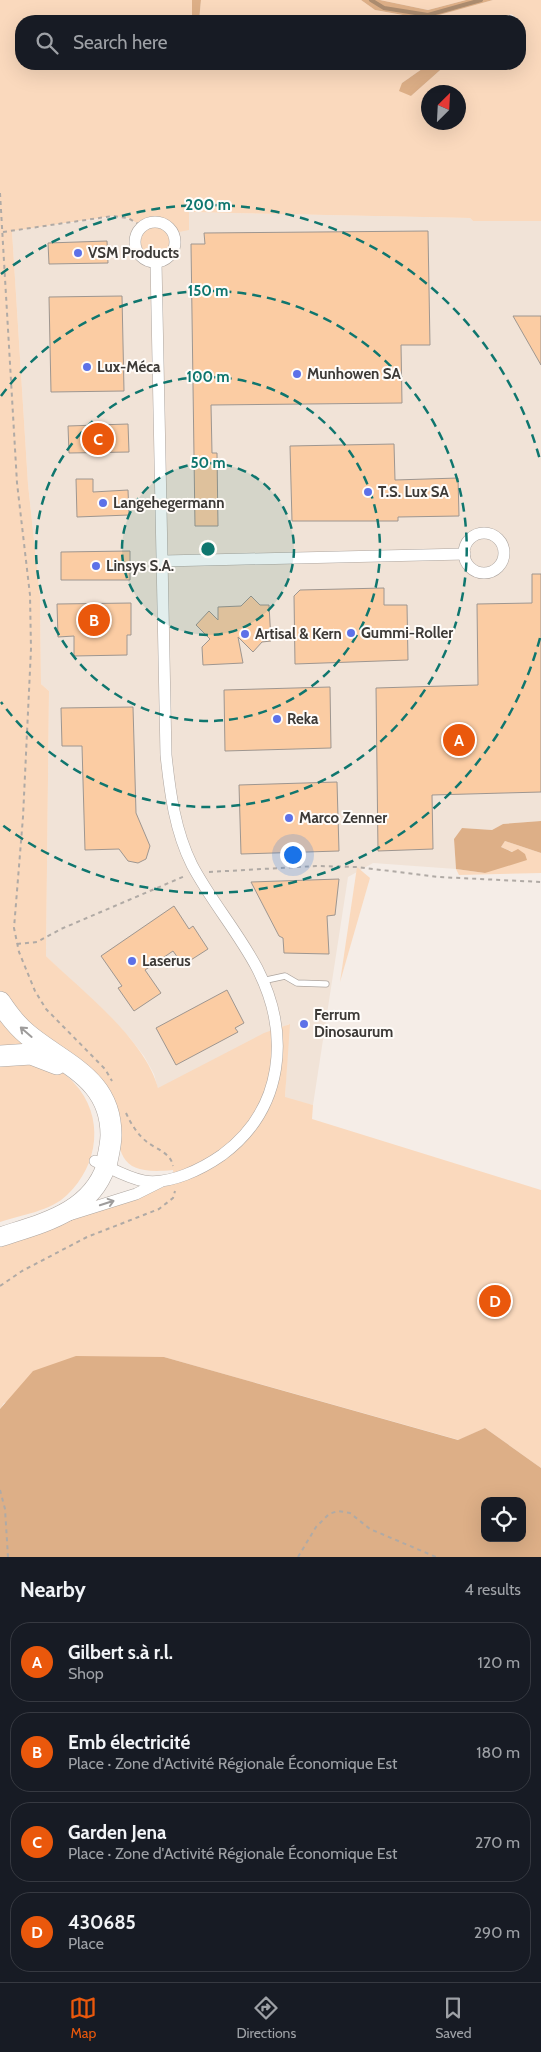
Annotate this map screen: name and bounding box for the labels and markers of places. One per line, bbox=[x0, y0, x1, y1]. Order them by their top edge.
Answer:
place label: VSM Products bbox=[88, 244, 179, 262]
marker: VSM Products bbox=[72, 247, 84, 259]
place label: Lux-Méca bbox=[97, 358, 161, 376]
marker: Lux-Méca bbox=[81, 361, 93, 373]
place label: Munhowen SA bbox=[307, 365, 401, 383]
marker: Munhowen SA bbox=[291, 368, 303, 380]
pin: C bbox=[82, 420, 114, 458]
place label: T.S. Lux SA bbox=[378, 483, 450, 501]
marker: T.S. Lux SA bbox=[362, 486, 374, 498]
place label: Langehegermann bbox=[113, 494, 225, 512]
marker: Langehegermann bbox=[97, 497, 109, 509]
centre of rings bbox=[199, 540, 217, 558]
place label: Linsys S.A. bbox=[106, 557, 174, 575]
marker: Linsys S.A. bbox=[90, 560, 102, 572]
pin: B bbox=[78, 601, 110, 639]
place label: Gummi-Roller bbox=[361, 624, 453, 642]
place label: Artisal & Kern bbox=[255, 625, 342, 643]
marker: Gummi-Roller bbox=[345, 627, 357, 639]
marker: Artisal & Kern bbox=[239, 628, 251, 640]
place label: Reka bbox=[287, 710, 319, 728]
marker: Reka bbox=[271, 713, 283, 725]
pin: A bbox=[443, 721, 475, 759]
place label: Marco Zenner bbox=[299, 809, 387, 827]
marker: Marco Zenner bbox=[283, 812, 295, 824]
place label: Laserus bbox=[142, 952, 191, 970]
marker: Laserus bbox=[126, 955, 138, 967]
place label: Ferrum Dinosaurum bbox=[314, 1006, 393, 1041]
marker: Ferrum Dinosaurum bbox=[298, 1018, 310, 1030]
pin: D bbox=[479, 1282, 511, 1320]

